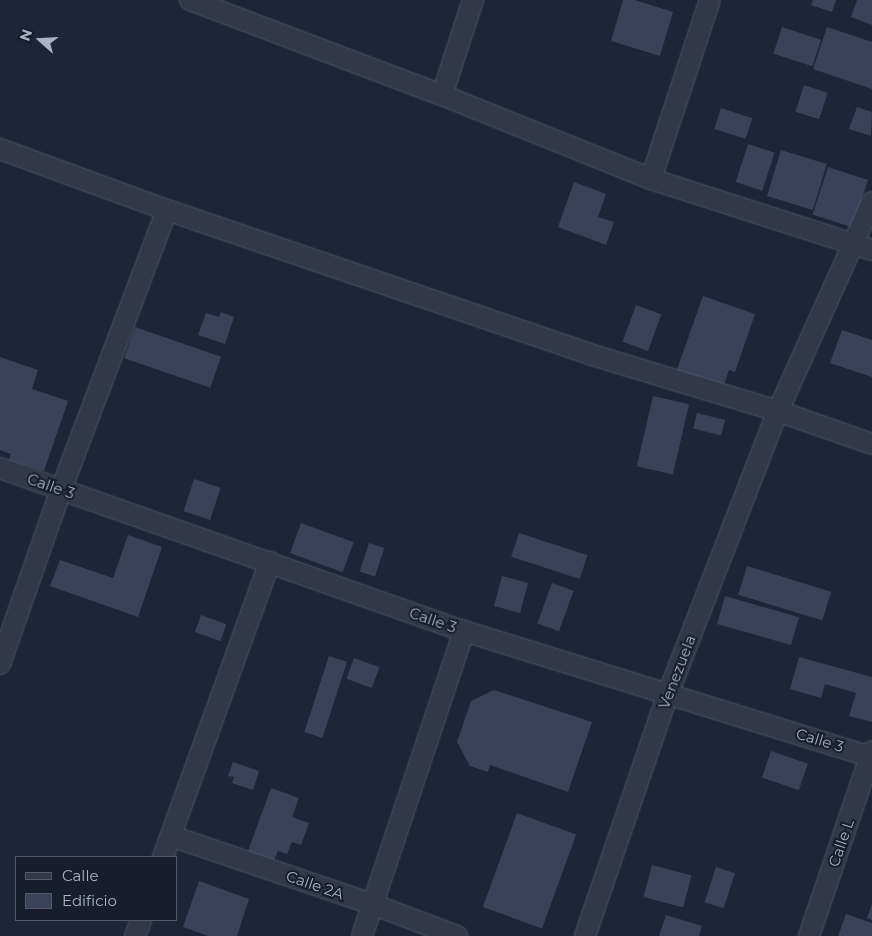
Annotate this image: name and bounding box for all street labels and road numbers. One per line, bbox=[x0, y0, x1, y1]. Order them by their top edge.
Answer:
street label: Calle 3 bbox=[25, 470, 77, 502]
street label: Calle 3 bbox=[407, 604, 459, 636]
street label: Venezuela bbox=[655, 633, 699, 711]
street label: Calle 3 bbox=[794, 724, 846, 756]
street label: Calle L bbox=[824, 817, 858, 869]
street label: Calle 2A bbox=[284, 867, 346, 903]

